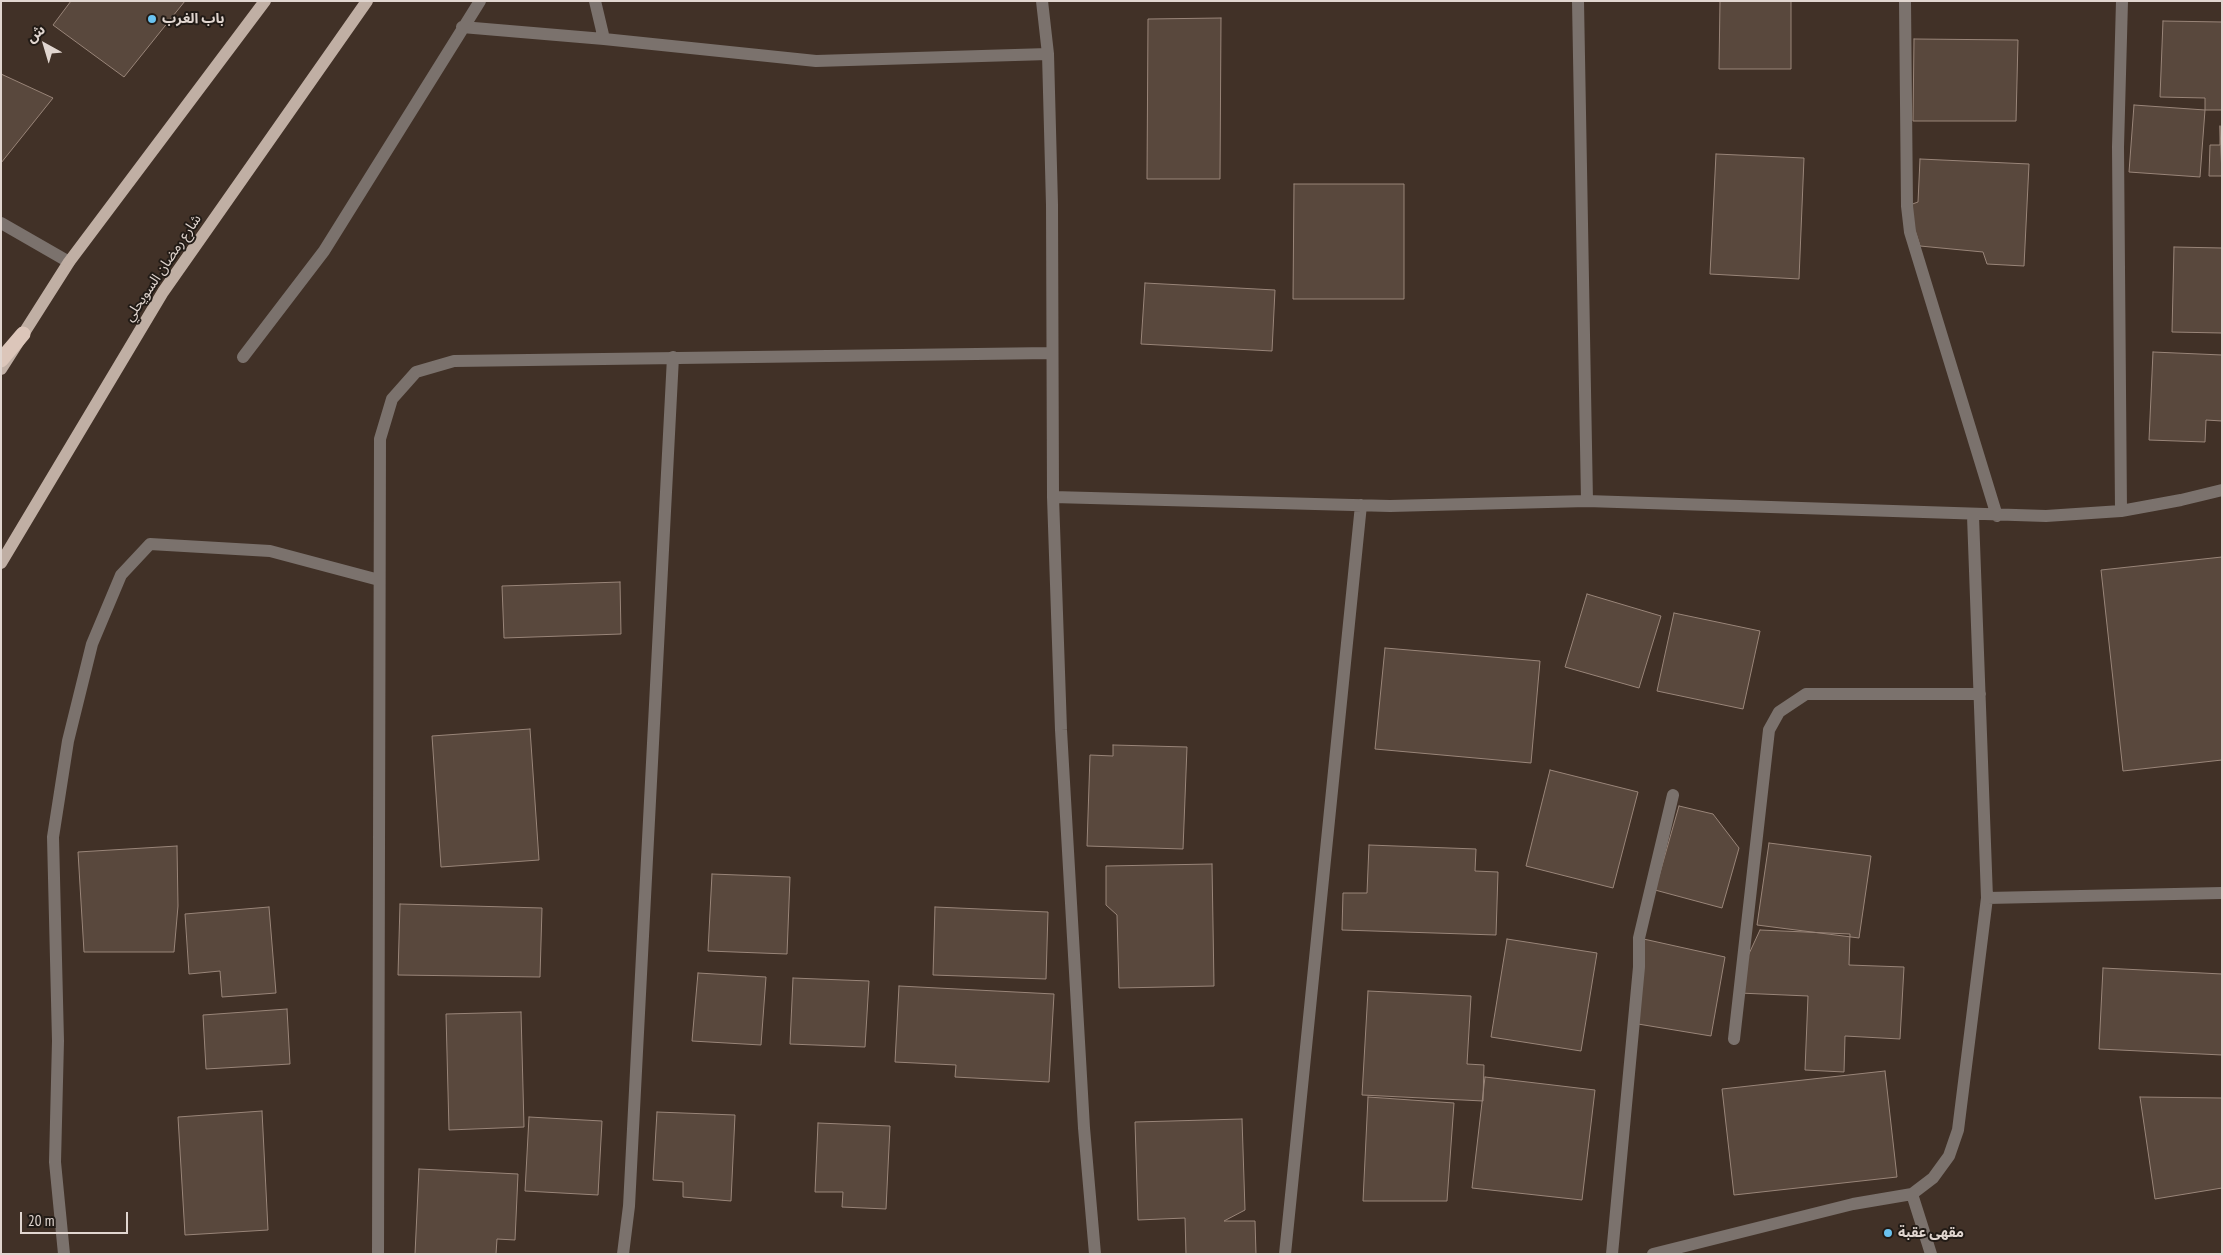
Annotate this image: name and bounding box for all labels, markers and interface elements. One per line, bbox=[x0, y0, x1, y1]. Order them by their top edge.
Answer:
place label: باب الغرب bbox=[162, 11, 224, 27]
marker: باب الغرب bbox=[146, 13, 158, 25]
north arrow bbox=[20, 20, 70, 70]
text: ش bbox=[22, 20, 49, 46]
street label: شارع رمضان السويحلي bbox=[121, 211, 205, 325]
scale bar bbox=[22, 1202, 130, 1234]
text: 20 m bbox=[28, 1211, 54, 1230]
place label: مقهى عقبة bbox=[1898, 1225, 1964, 1241]
marker: مقهى عقبة bbox=[1882, 1227, 1894, 1239]

